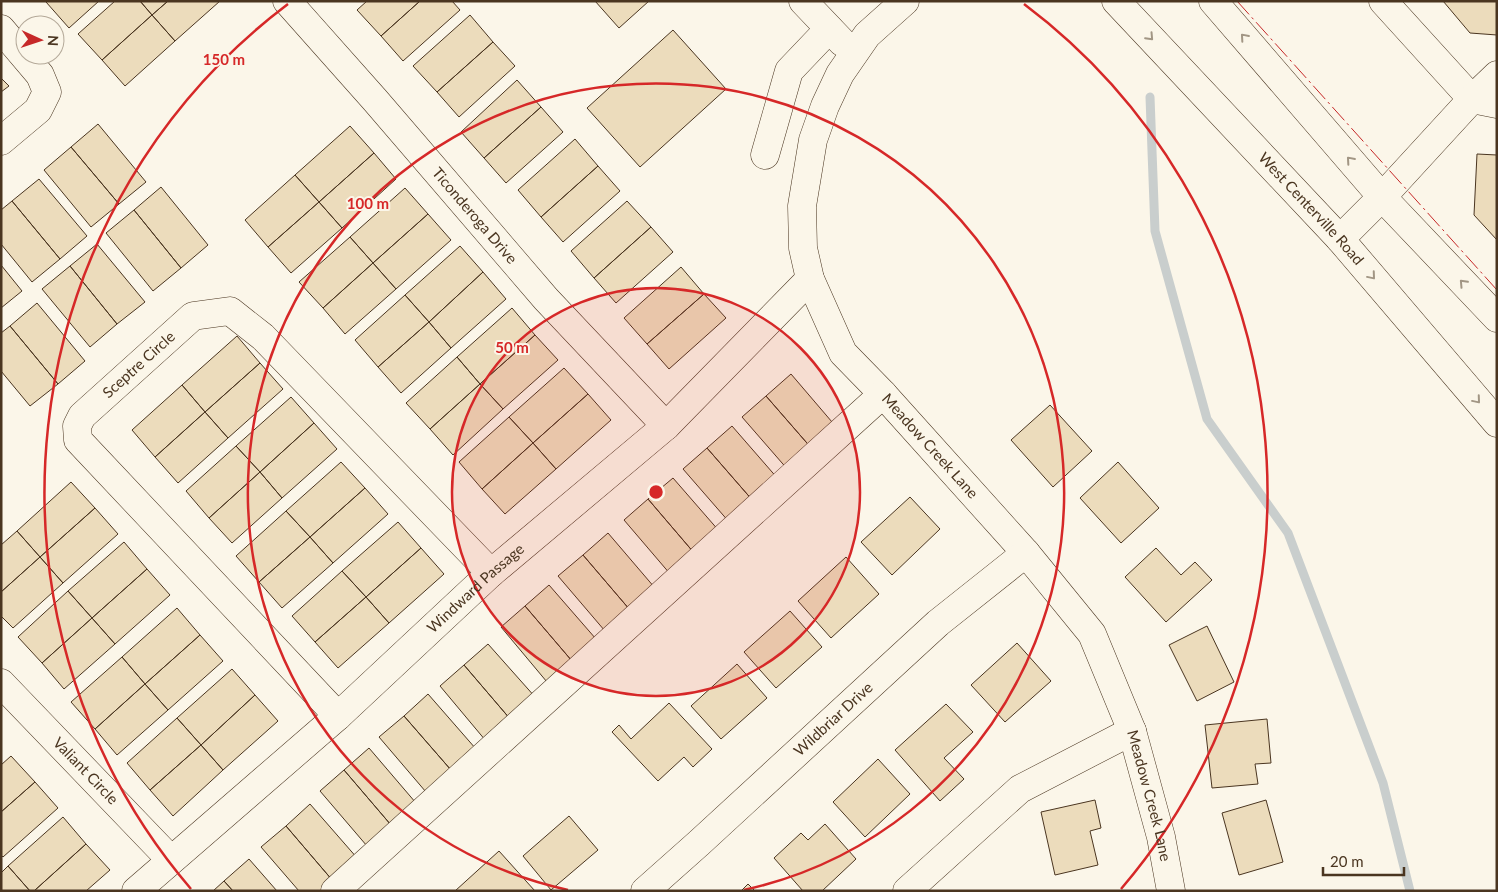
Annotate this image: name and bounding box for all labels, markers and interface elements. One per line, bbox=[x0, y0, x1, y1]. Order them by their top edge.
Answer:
north arrow bbox=[15, 15, 65, 65]
one-way arrow bbox=[1144, 31, 1153, 40]
one-way arrow bbox=[1240, 33, 1249, 42]
text: N bbox=[45, 35, 62, 47]
text: 150 m bbox=[203, 50, 245, 68]
street label: West Centerville Road bbox=[1255, 148, 1368, 268]
one-way arrow bbox=[1347, 156, 1356, 165]
street label: Ticonderoga Drive bbox=[429, 163, 522, 267]
text: 100 m bbox=[347, 194, 389, 212]
one-way arrow bbox=[1366, 270, 1375, 279]
one-way arrow bbox=[1460, 279, 1469, 288]
street label: Sceptre Circle bbox=[98, 327, 178, 401]
text: 50 m bbox=[495, 338, 529, 356]
street label: Meadow Creek Lane bbox=[879, 389, 983, 502]
one-way arrow bbox=[1471, 394, 1480, 403]
centre of rings bbox=[647, 483, 665, 501]
street label: Windward Passage bbox=[423, 539, 527, 636]
street label: Wildbriar Drive bbox=[790, 678, 876, 759]
street label: Meadow Creek Lane bbox=[1124, 728, 1175, 863]
street label: Valiant Circle bbox=[50, 733, 123, 808]
scale bar bbox=[1323, 844, 1404, 876]
text: 20 m bbox=[1330, 852, 1364, 870]

